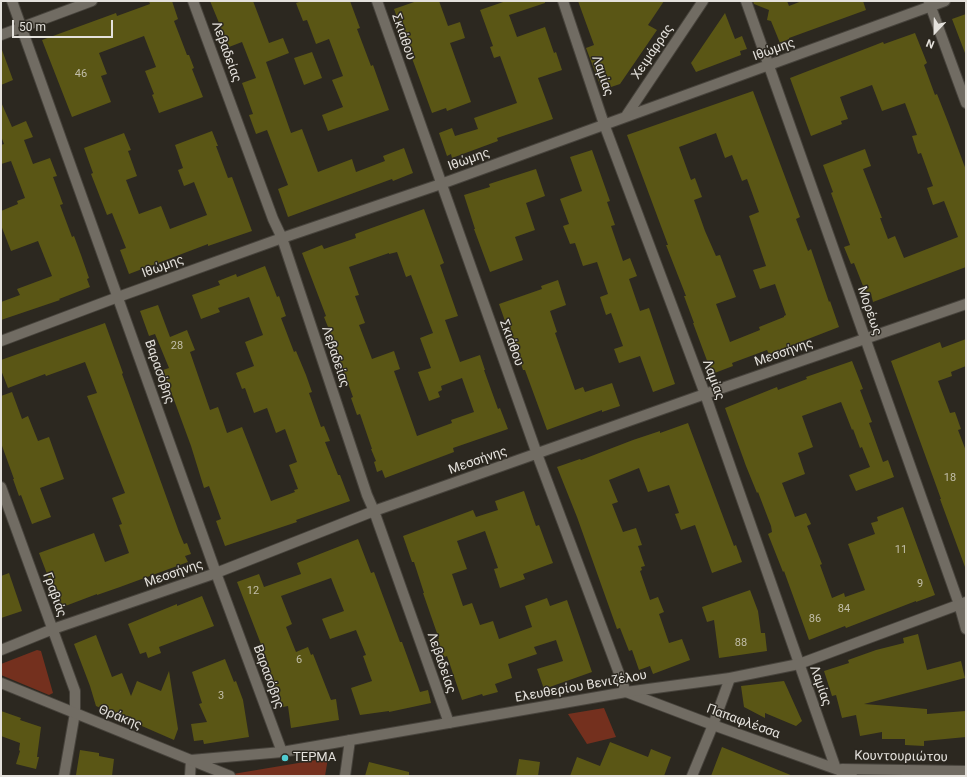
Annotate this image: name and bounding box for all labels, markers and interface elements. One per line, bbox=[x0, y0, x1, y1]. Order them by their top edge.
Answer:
scale bar bbox=[14, 12, 115, 38]
street label: Σκιάθου bbox=[388, 12, 418, 62]
north arrow bbox=[915, 12, 955, 52]
street label: Λεβαδείας bbox=[208, 19, 244, 85]
text: 50 m bbox=[19, 20, 46, 34]
street label: Χειμάρρας bbox=[629, 21, 677, 83]
street label: Ιθώμης bbox=[751, 35, 797, 65]
text: N bbox=[924, 36, 936, 51]
street label: Λαμίας bbox=[588, 54, 616, 98]
house number: 46 bbox=[75, 67, 87, 81]
street label: Ιθώμης bbox=[446, 145, 492, 175]
street label: Ιθώμης bbox=[140, 252, 186, 282]
street label: Μορέως bbox=[853, 284, 885, 338]
street label: Σκιάθου bbox=[495, 318, 527, 368]
street label: Λεβαδείας bbox=[318, 324, 352, 390]
street label: Μεσσήνης bbox=[753, 336, 815, 370]
street label: Βαρασόβης bbox=[141, 338, 177, 406]
house number: 28 bbox=[171, 339, 183, 353]
street label: Λαμίας bbox=[699, 358, 727, 402]
street label: Μεσσήνης bbox=[447, 444, 509, 478]
house number: 18 bbox=[944, 471, 956, 485]
house number: 11 bbox=[895, 543, 907, 557]
street label: Μεσσήνης bbox=[143, 557, 205, 591]
street label: Γραβιάς bbox=[39, 571, 69, 619]
house number: 9 bbox=[917, 577, 923, 591]
house number: 12 bbox=[247, 584, 259, 598]
house number: 84 bbox=[838, 602, 850, 616]
house number: 86 bbox=[809, 612, 821, 626]
street label: Λεβαδείας bbox=[423, 630, 459, 696]
house number: 88 bbox=[735, 636, 747, 650]
street label: Βαρασόβης bbox=[249, 643, 287, 711]
house number: 6 bbox=[296, 653, 302, 667]
street label: Λαμίας bbox=[806, 664, 834, 708]
street label: Ελευθερίου Βενιζέλου bbox=[514, 668, 648, 706]
house number: 3 bbox=[218, 689, 224, 703]
street label: Παπαφλέσσα bbox=[704, 701, 782, 743]
street label: Θράκης bbox=[96, 702, 144, 734]
street label: Κουντουριώτου bbox=[854, 748, 948, 766]
place label: TΕΡΜΑ bbox=[293, 750, 336, 766]
marker: TΕΡΜΑ bbox=[280, 753, 290, 763]

